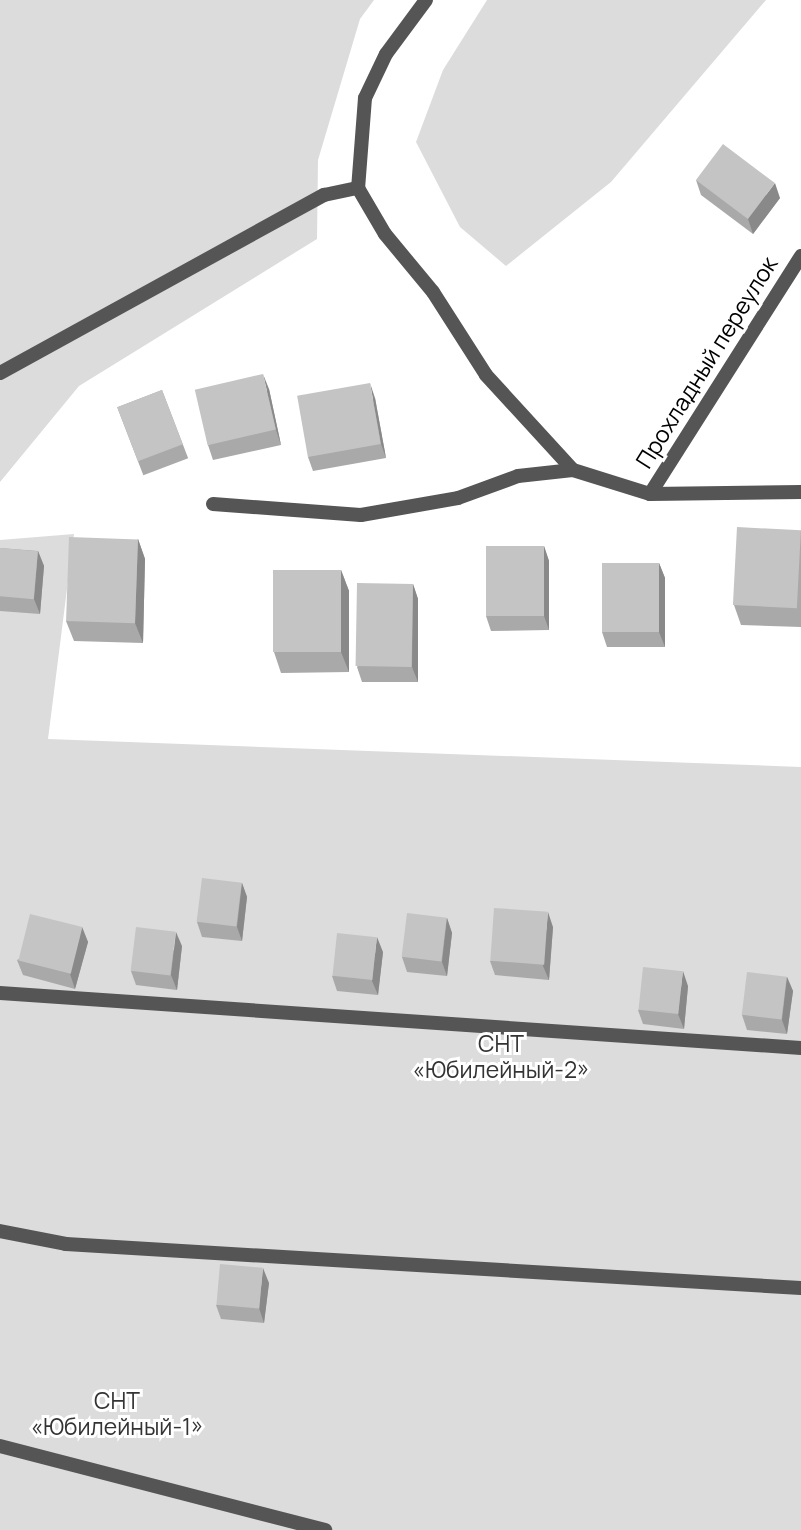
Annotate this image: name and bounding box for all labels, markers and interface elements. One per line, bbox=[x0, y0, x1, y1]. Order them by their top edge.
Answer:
street label: Прохладный переулок bbox=[630, 251, 782, 473]
park label: СНТ «Юбилейный-2» bbox=[413, 1029, 589, 1083]
park label: СНТ «Юбилейный-1» bbox=[31, 1386, 203, 1440]

